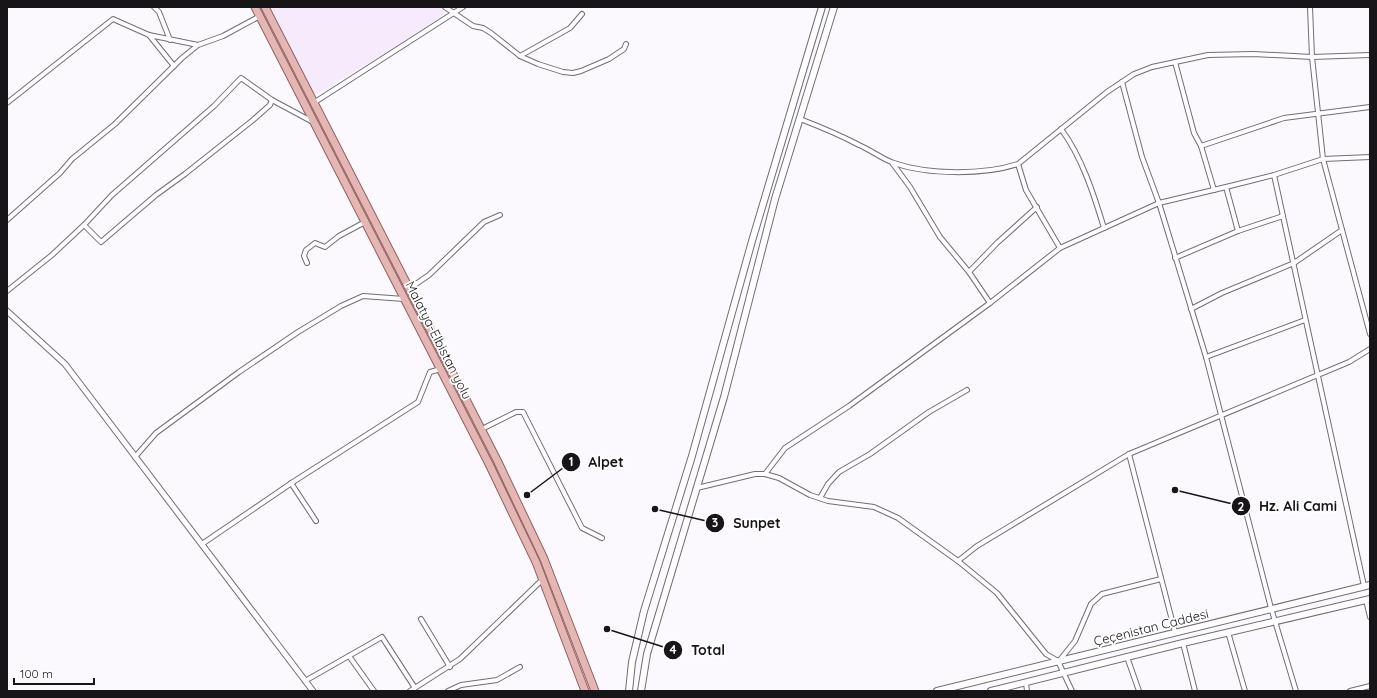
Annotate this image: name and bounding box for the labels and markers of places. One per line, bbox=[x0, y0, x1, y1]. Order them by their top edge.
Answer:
callout: Alpet bbox=[561, 449, 632, 475]
callout: Hz. Ali Cami bbox=[1231, 493, 1345, 519]
callout: Sunpet bbox=[705, 510, 788, 536]
callout: Total bbox=[663, 637, 733, 663]

